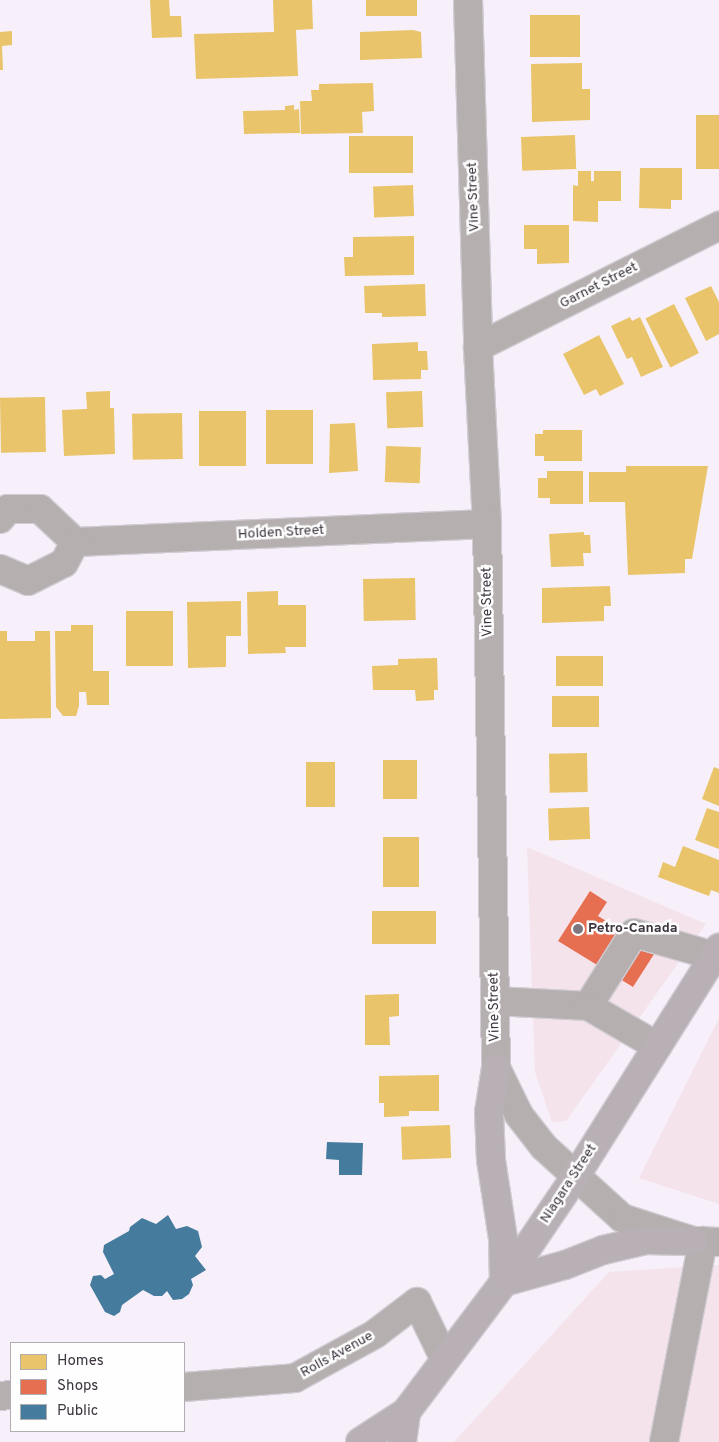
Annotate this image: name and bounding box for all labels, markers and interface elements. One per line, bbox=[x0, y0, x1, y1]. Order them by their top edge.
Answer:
street label: Vine Street bbox=[464, 162, 484, 232]
street label: Garnet Street bbox=[557, 259, 641, 313]
street label: Holden Street bbox=[237, 522, 325, 544]
street label: Vine Street bbox=[479, 567, 497, 637]
place label: Petro-Canada bbox=[588, 921, 678, 937]
marker: Petro-Canada bbox=[572, 923, 584, 935]
street label: Vine Street bbox=[486, 972, 504, 1042]
street label: Niagara Street bbox=[537, 1141, 601, 1227]
street label: Rolls Avenue bbox=[298, 1328, 376, 1382]
legend bbox=[10, 1342, 185, 1432]
text: Homes bbox=[57, 1352, 104, 1371]
text: Shops bbox=[57, 1377, 98, 1396]
text: Public bbox=[57, 1402, 98, 1421]

